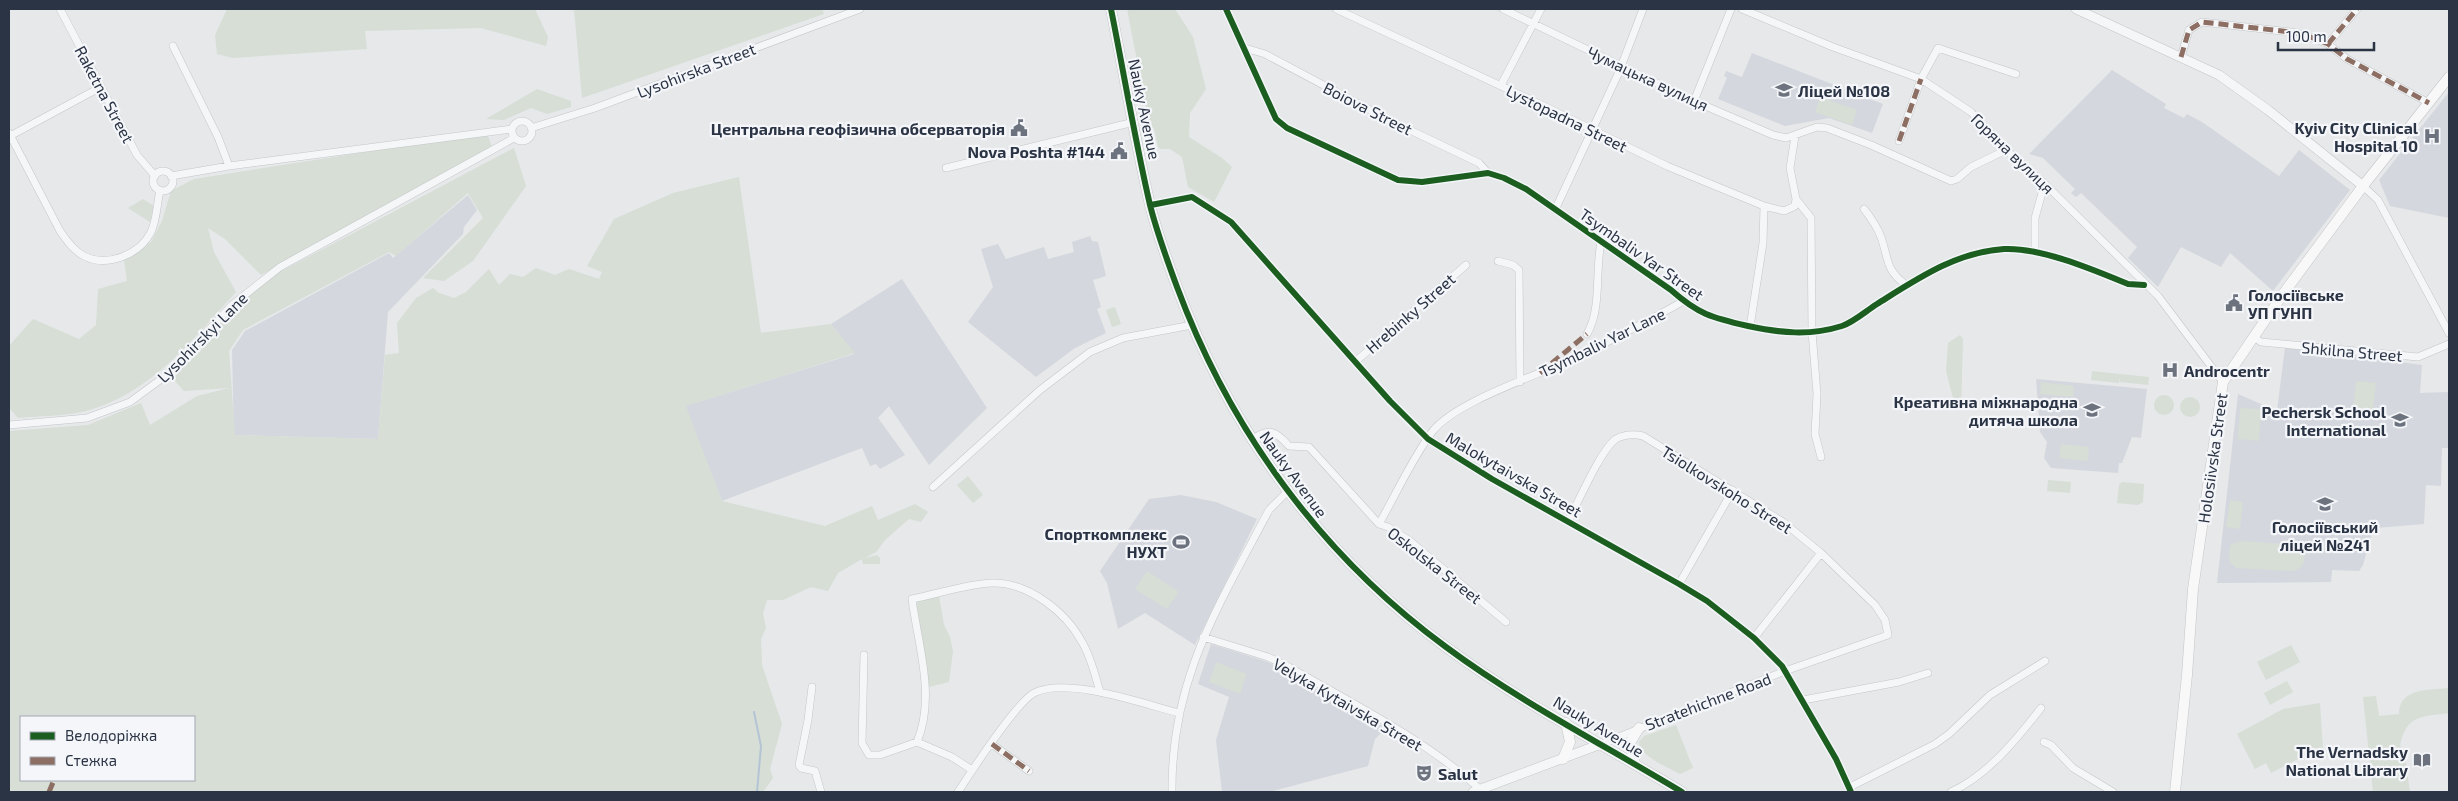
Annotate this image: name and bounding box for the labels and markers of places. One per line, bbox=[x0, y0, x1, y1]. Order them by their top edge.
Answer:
school or university icon: Ліцей №108 bbox=[1774, 80, 1794, 100]
place label: Ліцей №108 bbox=[1798, 81, 1890, 100]
public building icon: Центральна геофізична обсерваторія bbox=[1009, 118, 1029, 138]
place label: Kyiv City Clinical Hospital 10 bbox=[2295, 118, 2419, 155]
place label: Центральна геофізична обсерваторія bbox=[711, 119, 1005, 138]
hospital icon: Kyiv City Clinical Hospital 10 bbox=[2422, 126, 2442, 146]
public building icon: Nova Poshta #144 bbox=[1109, 141, 1129, 161]
place label: Nova Poshta #144 bbox=[967, 142, 1105, 161]
place label: Голосіївське УП ГУНП bbox=[2248, 285, 2344, 322]
public building icon: Голосіївське УП ГУНП bbox=[2224, 293, 2244, 313]
hospital icon: Androcentr bbox=[2160, 360, 2180, 380]
place label: Androcentr bbox=[2184, 361, 2270, 380]
place label: Креативна міжнародна дитяча школа bbox=[1894, 392, 2078, 429]
school or university icon: Креативна міжнародна дитяча школа bbox=[2082, 400, 2102, 420]
place label: Pechersk School International bbox=[2261, 402, 2387, 439]
school or university icon: Pechersk School International bbox=[2390, 410, 2410, 430]
school or university icon: Голосіївський ліцей №241 bbox=[2315, 494, 2335, 514]
place label: Голосіївський ліцей №241 bbox=[2272, 517, 2378, 554]
place label: Спорткомплекс НУХТ bbox=[1045, 524, 1167, 561]
sports icon: Спорткомплекс НУХТ bbox=[1171, 532, 1191, 552]
place label: The Vernadsky National Library bbox=[2286, 742, 2408, 780]
library icon: The Vernadsky National Library bbox=[2412, 750, 2432, 770]
theatre icon: Salut bbox=[1414, 763, 1434, 783]
place label: Salut bbox=[1438, 764, 1478, 783]

